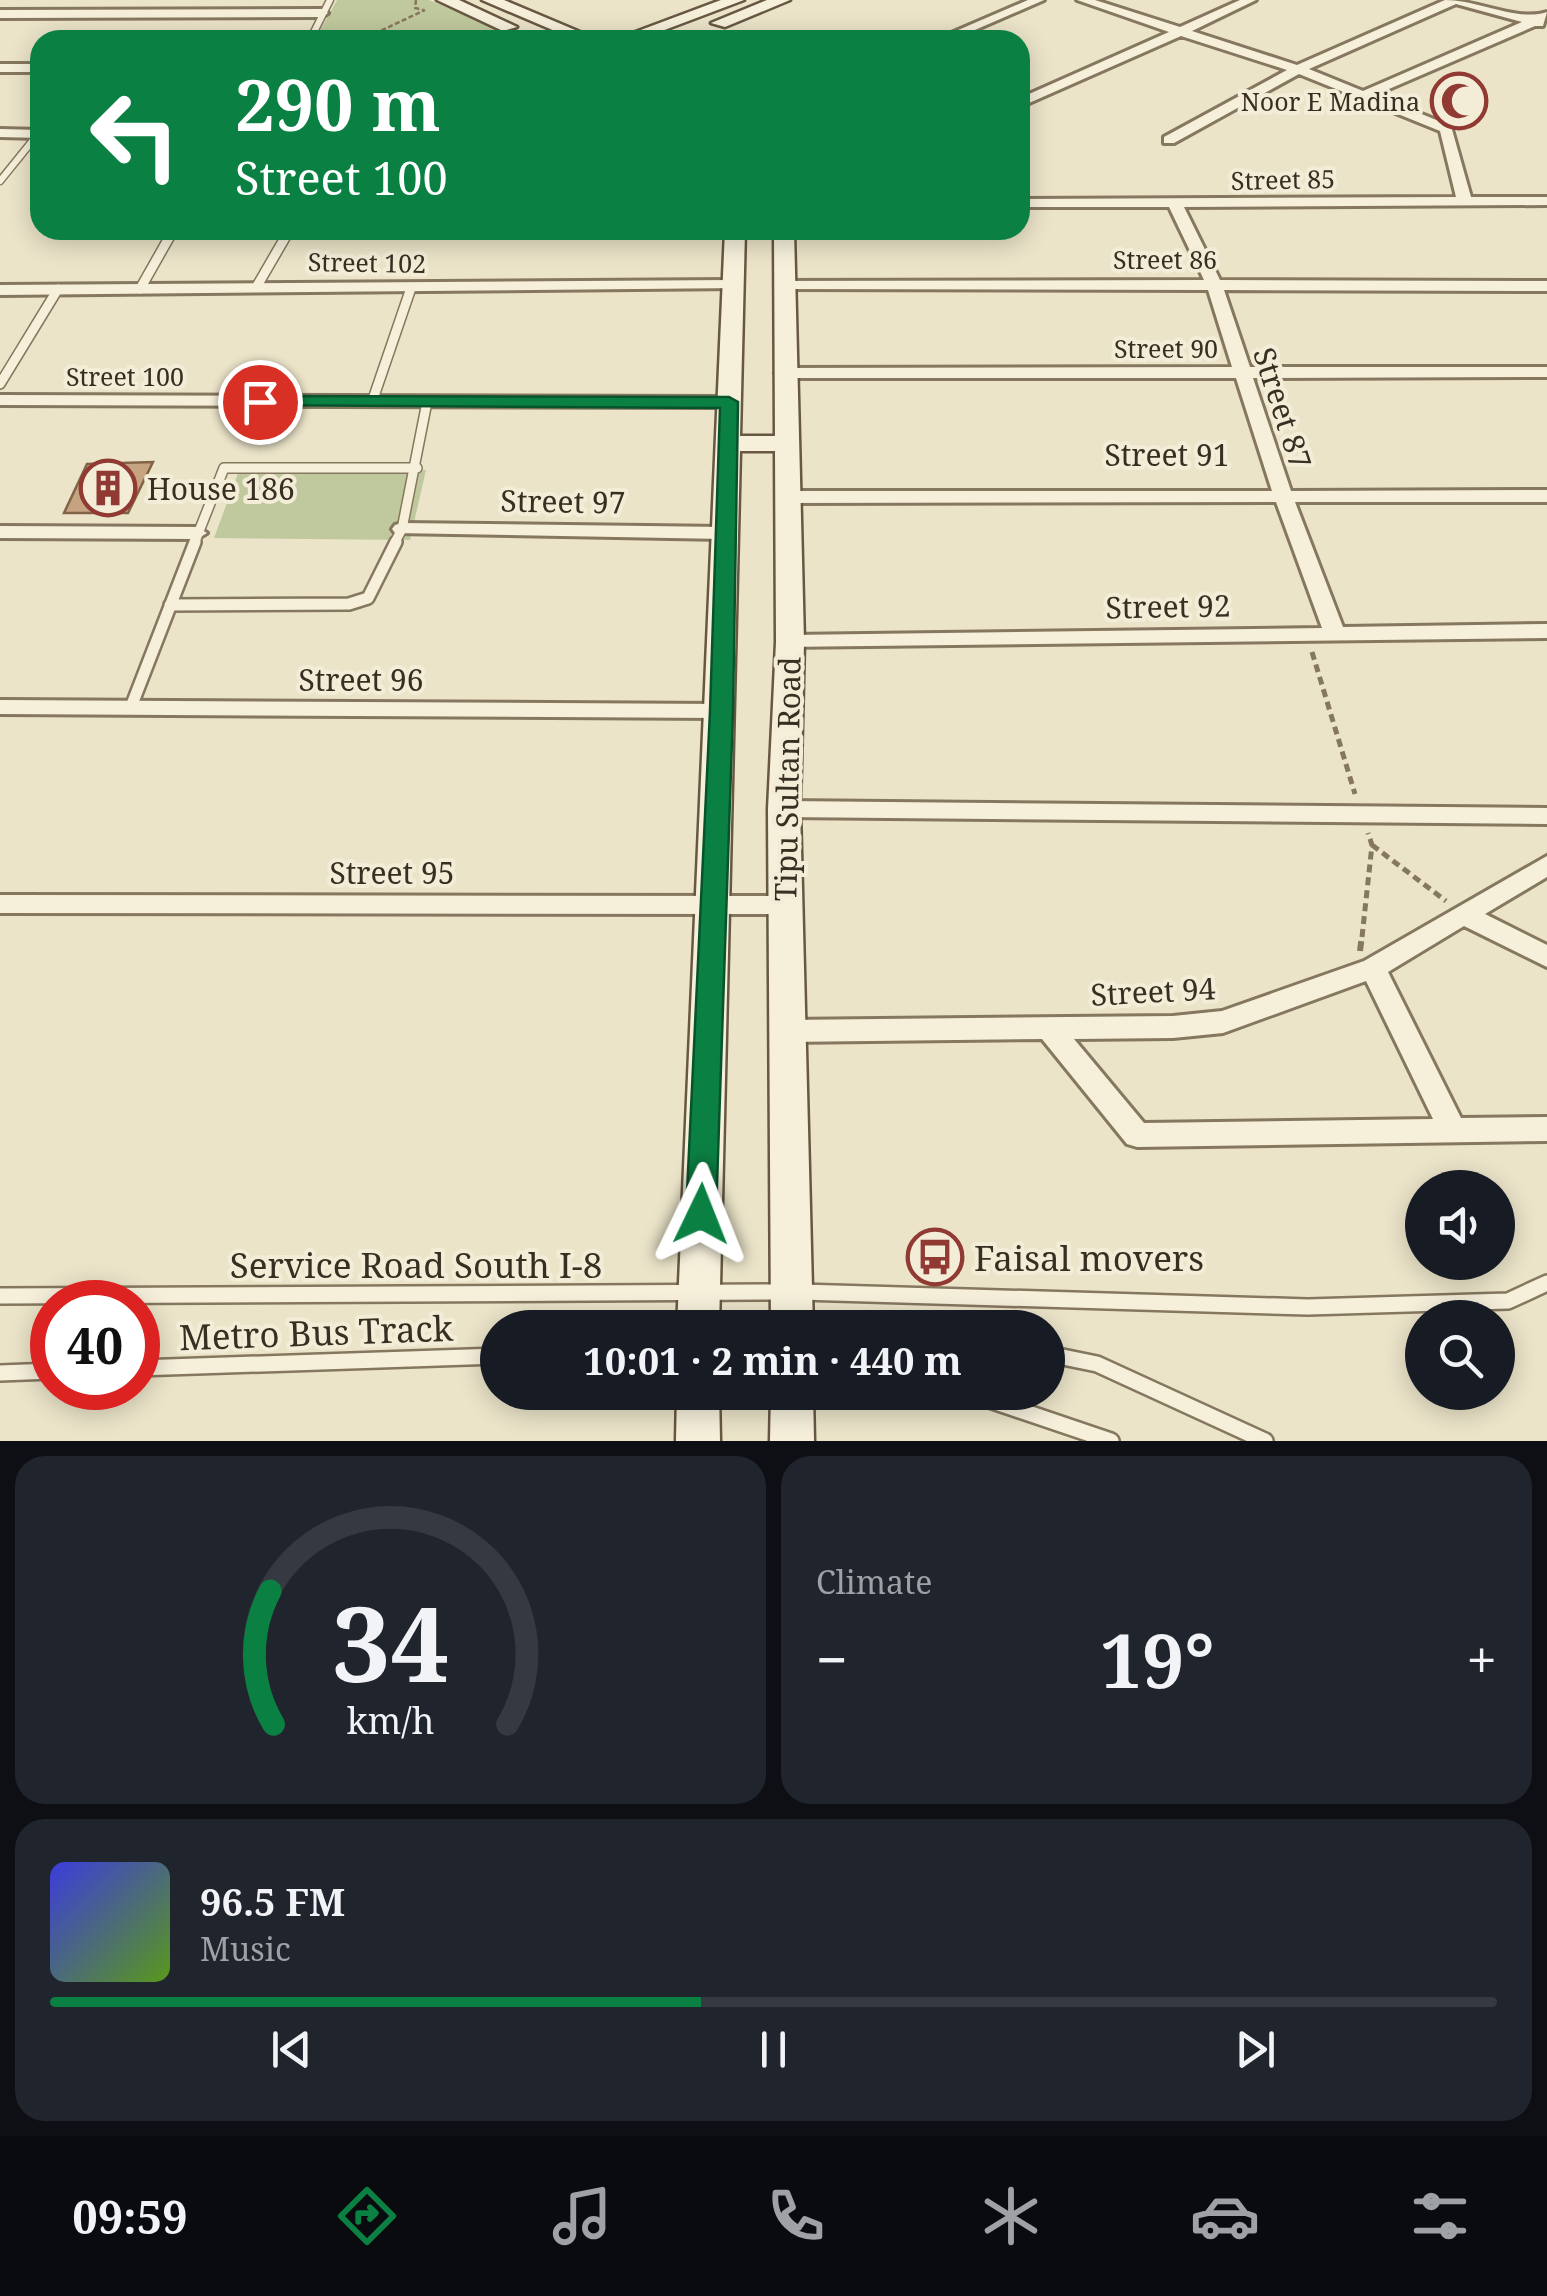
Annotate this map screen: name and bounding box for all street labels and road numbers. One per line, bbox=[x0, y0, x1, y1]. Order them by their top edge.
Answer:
street label: Street 85 bbox=[1231, 161, 1335, 197]
street label: Street 86 bbox=[1113, 242, 1217, 276]
street label: Street 102 bbox=[308, 244, 426, 280]
street label: Street 90 bbox=[1114, 331, 1218, 365]
street label: Street 87 bbox=[1244, 342, 1322, 474]
street label: Street 100 bbox=[66, 359, 184, 393]
street label: Street 91 bbox=[1104, 434, 1230, 475]
street label: Street 97 bbox=[500, 479, 626, 523]
street label: Street 92 bbox=[1105, 584, 1231, 628]
street label: Tipu Sultan Road bbox=[764, 656, 810, 902]
street label: Street 96 bbox=[298, 659, 424, 700]
street label: Street 95 bbox=[329, 852, 455, 893]
street label: Street 94 bbox=[1090, 967, 1217, 1015]
street label: Service Road South I-8 bbox=[230, 1241, 602, 1288]
street label: Metro Bus Track bbox=[178, 1304, 454, 1360]

